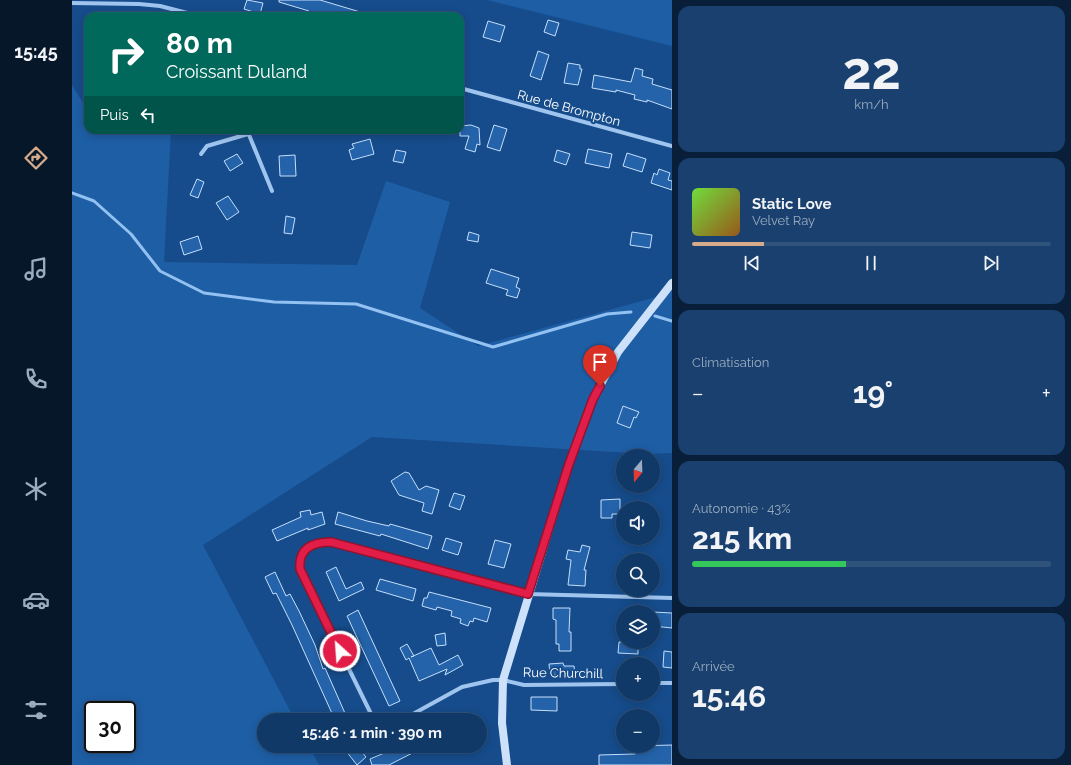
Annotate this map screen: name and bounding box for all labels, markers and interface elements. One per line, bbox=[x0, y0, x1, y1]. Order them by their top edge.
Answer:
text: 80 m bbox=[166, 27, 233, 60]
icon: right bbox=[100, 28, 152, 80]
text: 22 bbox=[842, 40, 901, 101]
text: 15:45 bbox=[14, 41, 58, 62]
text: Croissant Duland bbox=[166, 61, 307, 82]
street label: Rue de Brompton bbox=[516, 87, 622, 129]
text: km/h bbox=[854, 97, 889, 112]
icon: left bbox=[137, 104, 159, 126]
text: Puis bbox=[100, 106, 129, 124]
icon: directions bbox=[22, 144, 50, 172]
text: Static Love bbox=[752, 195, 831, 213]
text: Velvet Ray bbox=[752, 213, 815, 228]
icon: previous bbox=[741, 252, 763, 274]
icon: pause bbox=[860, 252, 882, 274]
icon: next bbox=[980, 252, 1002, 274]
icon: music bbox=[22, 255, 50, 283]
pin bbox=[583, 345, 617, 386]
icon: arrive bbox=[589, 351, 611, 373]
text: Climatisation bbox=[692, 355, 769, 370]
icon: phone bbox=[22, 365, 50, 393]
text: 19° bbox=[853, 375, 893, 410]
text: − bbox=[692, 380, 704, 406]
text: + bbox=[1042, 380, 1051, 406]
north arrow bbox=[616, 449, 660, 493]
map controls bbox=[616, 449, 660, 753]
icon: climate bbox=[22, 475, 50, 503]
button: sound bbox=[616, 501, 660, 545]
text: Autonomie · 43% bbox=[692, 501, 790, 516]
text: 215 km bbox=[692, 521, 792, 556]
button: search bbox=[616, 553, 660, 597]
icon: car bbox=[22, 586, 50, 614]
button: layers bbox=[616, 605, 660, 649]
position arrow bbox=[319, 630, 361, 672]
button: + bbox=[616, 657, 660, 701]
text: Arrivée bbox=[692, 659, 735, 674]
street label: Rue Churchill bbox=[523, 665, 604, 681]
text: 15:46 bbox=[692, 679, 766, 714]
icon: filters bbox=[22, 696, 50, 724]
speed limit sign: 30 bbox=[84, 701, 136, 753]
button: − bbox=[616, 709, 660, 753]
text: 15:46 · 1 min · 390 m bbox=[302, 724, 442, 742]

